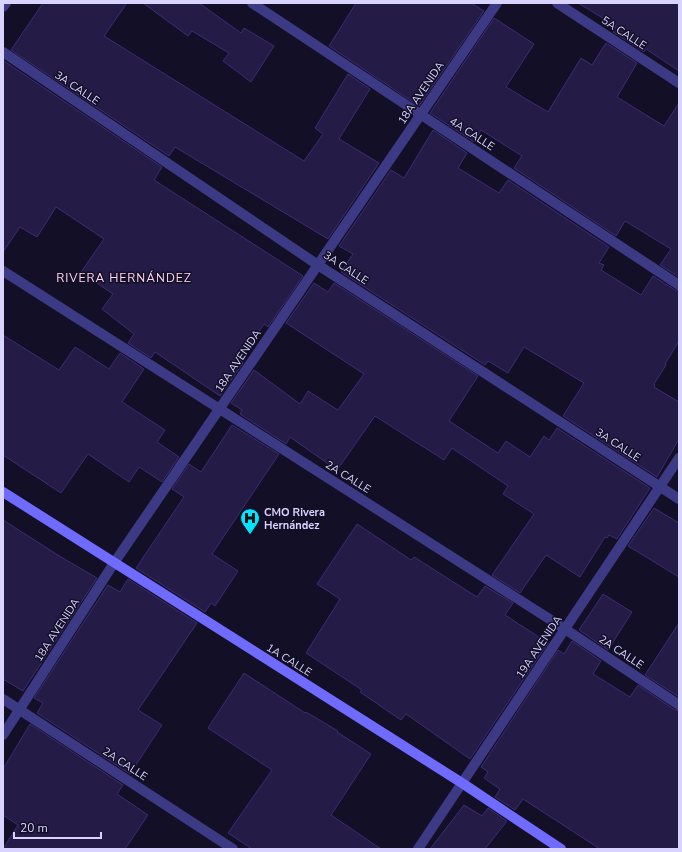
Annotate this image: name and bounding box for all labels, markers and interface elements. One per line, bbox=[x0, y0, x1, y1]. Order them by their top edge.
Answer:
street label: 5A CALLE bbox=[599, 13, 649, 53]
street label: 18A AVENIDA bbox=[395, 59, 447, 127]
street label: 3A CALLE bbox=[52, 68, 102, 108]
street label: 4A CALLE bbox=[447, 114, 497, 154]
street label: 3A CALLE bbox=[321, 248, 371, 288]
district label: RIVERA HERNÁNDEZ bbox=[56, 270, 192, 286]
street label: 18A AVENIDA bbox=[212, 327, 264, 395]
street label: 3A CALLE bbox=[593, 425, 643, 465]
street label: 2A CALLE bbox=[322, 457, 374, 497]
place label: CMO Rivera Hernández bbox=[264, 505, 325, 533]
hospital icon: CMO Rivera Hernández bbox=[239, 507, 261, 535]
street label: 18A AVENIDA bbox=[31, 596, 83, 664]
street label: 19A AVENIDA bbox=[513, 613, 565, 681]
street label: 2A CALLE bbox=[596, 632, 646, 672]
street label: 1A CALLE bbox=[263, 640, 315, 680]
street label: 2A CALLE bbox=[100, 744, 150, 784]
scale bar bbox=[14, 814, 101, 840]
text: 20 m bbox=[20, 820, 48, 836]

